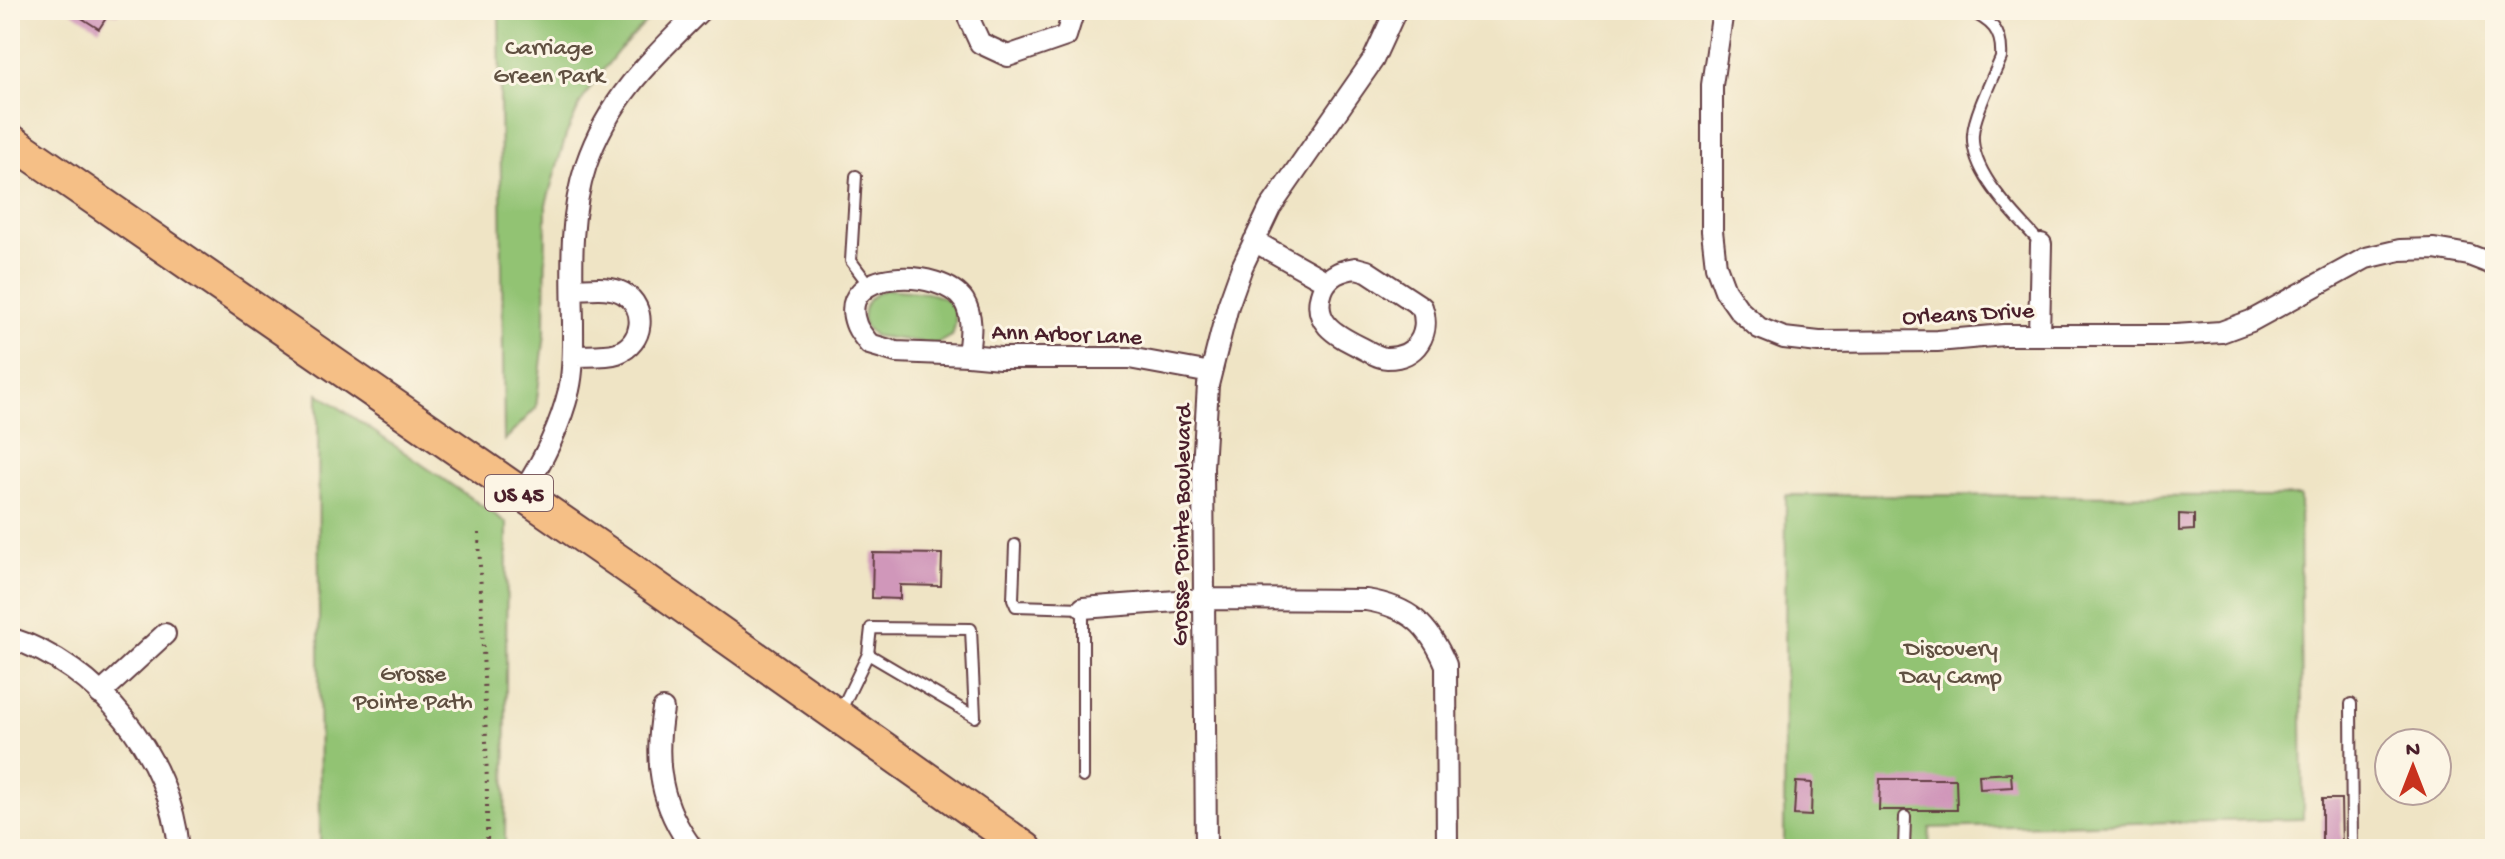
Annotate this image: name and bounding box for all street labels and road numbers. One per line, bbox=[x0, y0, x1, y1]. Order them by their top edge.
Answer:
street label: Orleans Drive bbox=[1901, 298, 2036, 333]
street label: Ann Arbor Lane bbox=[991, 319, 1143, 354]
street label: Grosse Pointe Boulevard bbox=[1167, 402, 1200, 646]
road number: US 45 bbox=[485, 475, 553, 511]

